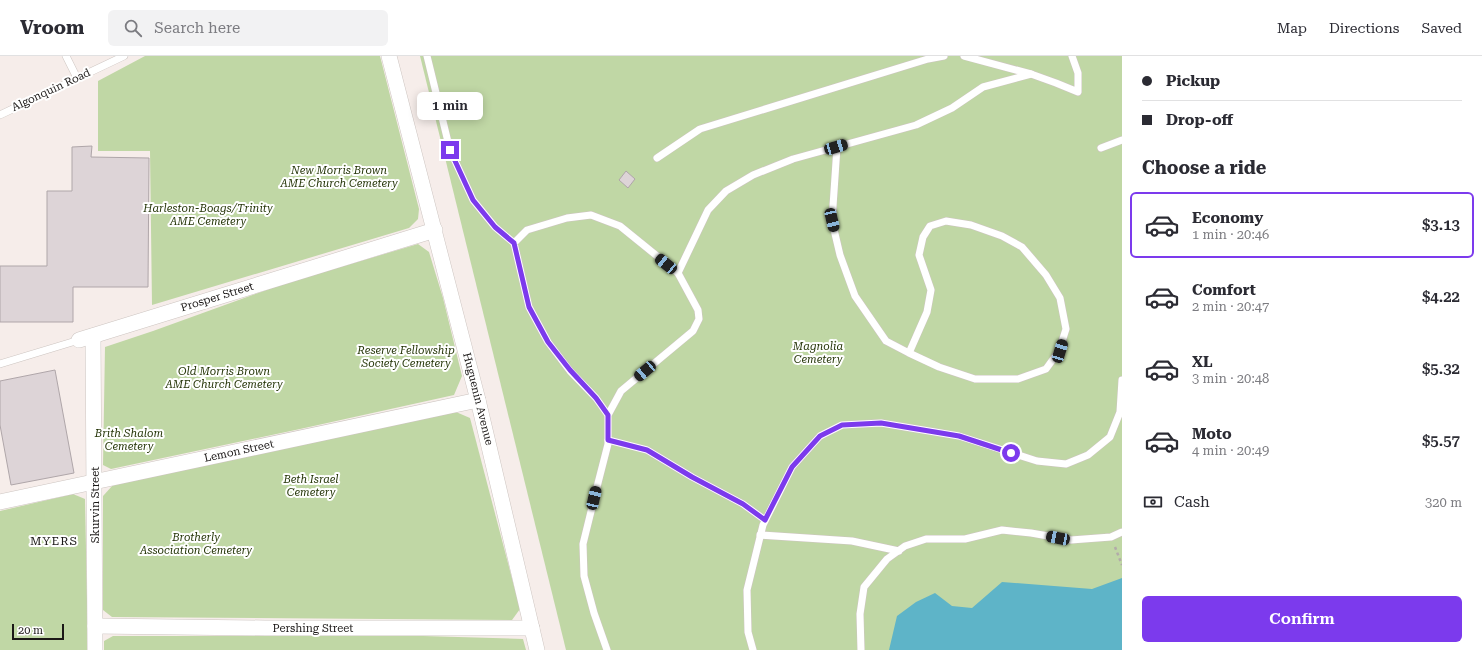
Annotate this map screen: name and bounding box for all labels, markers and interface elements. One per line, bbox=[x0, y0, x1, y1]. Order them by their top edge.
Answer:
search box bbox=[108, 10, 388, 46]
text: Vroom bbox=[20, 16, 84, 39]
icon: search bbox=[122, 17, 144, 39]
text: Search here bbox=[154, 19, 240, 37]
text: Map bbox=[1277, 20, 1307, 36]
text: Directions bbox=[1329, 20, 1399, 36]
text: Saved bbox=[1421, 20, 1462, 36]
street label: Algonquin Road bbox=[10, 66, 92, 114]
text: Pickup bbox=[1166, 72, 1220, 90]
callout: 1 min bbox=[417, 92, 483, 120]
text: 1 min bbox=[432, 98, 468, 113]
text: Drop-off bbox=[1166, 111, 1233, 129]
car bbox=[823, 138, 849, 156]
route end bbox=[441, 141, 459, 159]
text: Choose a ride bbox=[1142, 157, 1266, 178]
park label: New Morris Brown AME Church Cemetery bbox=[279, 164, 398, 190]
park label: Harleston-Boags/Trinity AME Cemetery bbox=[142, 202, 273, 228]
car bbox=[823, 207, 841, 233]
icon: car bbox=[1144, 207, 1180, 243]
text: Economy bbox=[1192, 209, 1263, 227]
text: $3.13 bbox=[1422, 216, 1460, 234]
text: 1 min · 20:46 bbox=[1192, 227, 1269, 242]
car bbox=[653, 252, 679, 276]
icon: car bbox=[1144, 279, 1180, 315]
street label: Prosper Street bbox=[179, 280, 255, 314]
text: Comfort bbox=[1192, 281, 1256, 299]
text: $4.22 bbox=[1422, 288, 1460, 306]
text: 2 min · 20:47 bbox=[1192, 299, 1269, 314]
car bbox=[1051, 338, 1069, 364]
park label: Magnolia Cemetery bbox=[792, 340, 843, 366]
park label: Reserve Fellowship Society Cemetery bbox=[356, 344, 455, 370]
street label: Huguenin Avenue bbox=[460, 351, 496, 447]
icon: car bbox=[1144, 351, 1180, 387]
text: XL bbox=[1192, 353, 1213, 371]
car bbox=[632, 359, 658, 383]
text: $5.32 bbox=[1422, 360, 1460, 378]
park label: Old Morris Brown AME Church Cemetery bbox=[164, 365, 283, 391]
text: 3 min · 20:48 bbox=[1192, 371, 1269, 386]
icon: car bbox=[1144, 423, 1180, 459]
text: Moto bbox=[1192, 425, 1232, 443]
park label: Brith Shalom Cemetery bbox=[94, 427, 163, 453]
text: $5.57 bbox=[1422, 432, 1460, 450]
street label: Lemon Street bbox=[203, 437, 275, 465]
text: 4 min · 20:49 bbox=[1192, 443, 1269, 458]
route start bbox=[1002, 444, 1020, 462]
street label: Skurvin Street bbox=[89, 467, 102, 543]
park label: Beth Israel Cemetery bbox=[282, 473, 339, 499]
car bbox=[585, 485, 603, 511]
icon: cash bbox=[1142, 491, 1164, 513]
text: Cash bbox=[1174, 493, 1210, 511]
text: 320 m bbox=[1425, 495, 1462, 510]
car bbox=[1045, 530, 1071, 546]
park label: Brotherly Association Cemetery bbox=[139, 531, 252, 557]
district label: MYERS bbox=[30, 534, 78, 548]
button: Confirm bbox=[1142, 596, 1462, 642]
scale bar bbox=[12, 622, 64, 641]
street label: Pershing Street bbox=[273, 622, 353, 635]
text: 20 m bbox=[18, 624, 43, 637]

